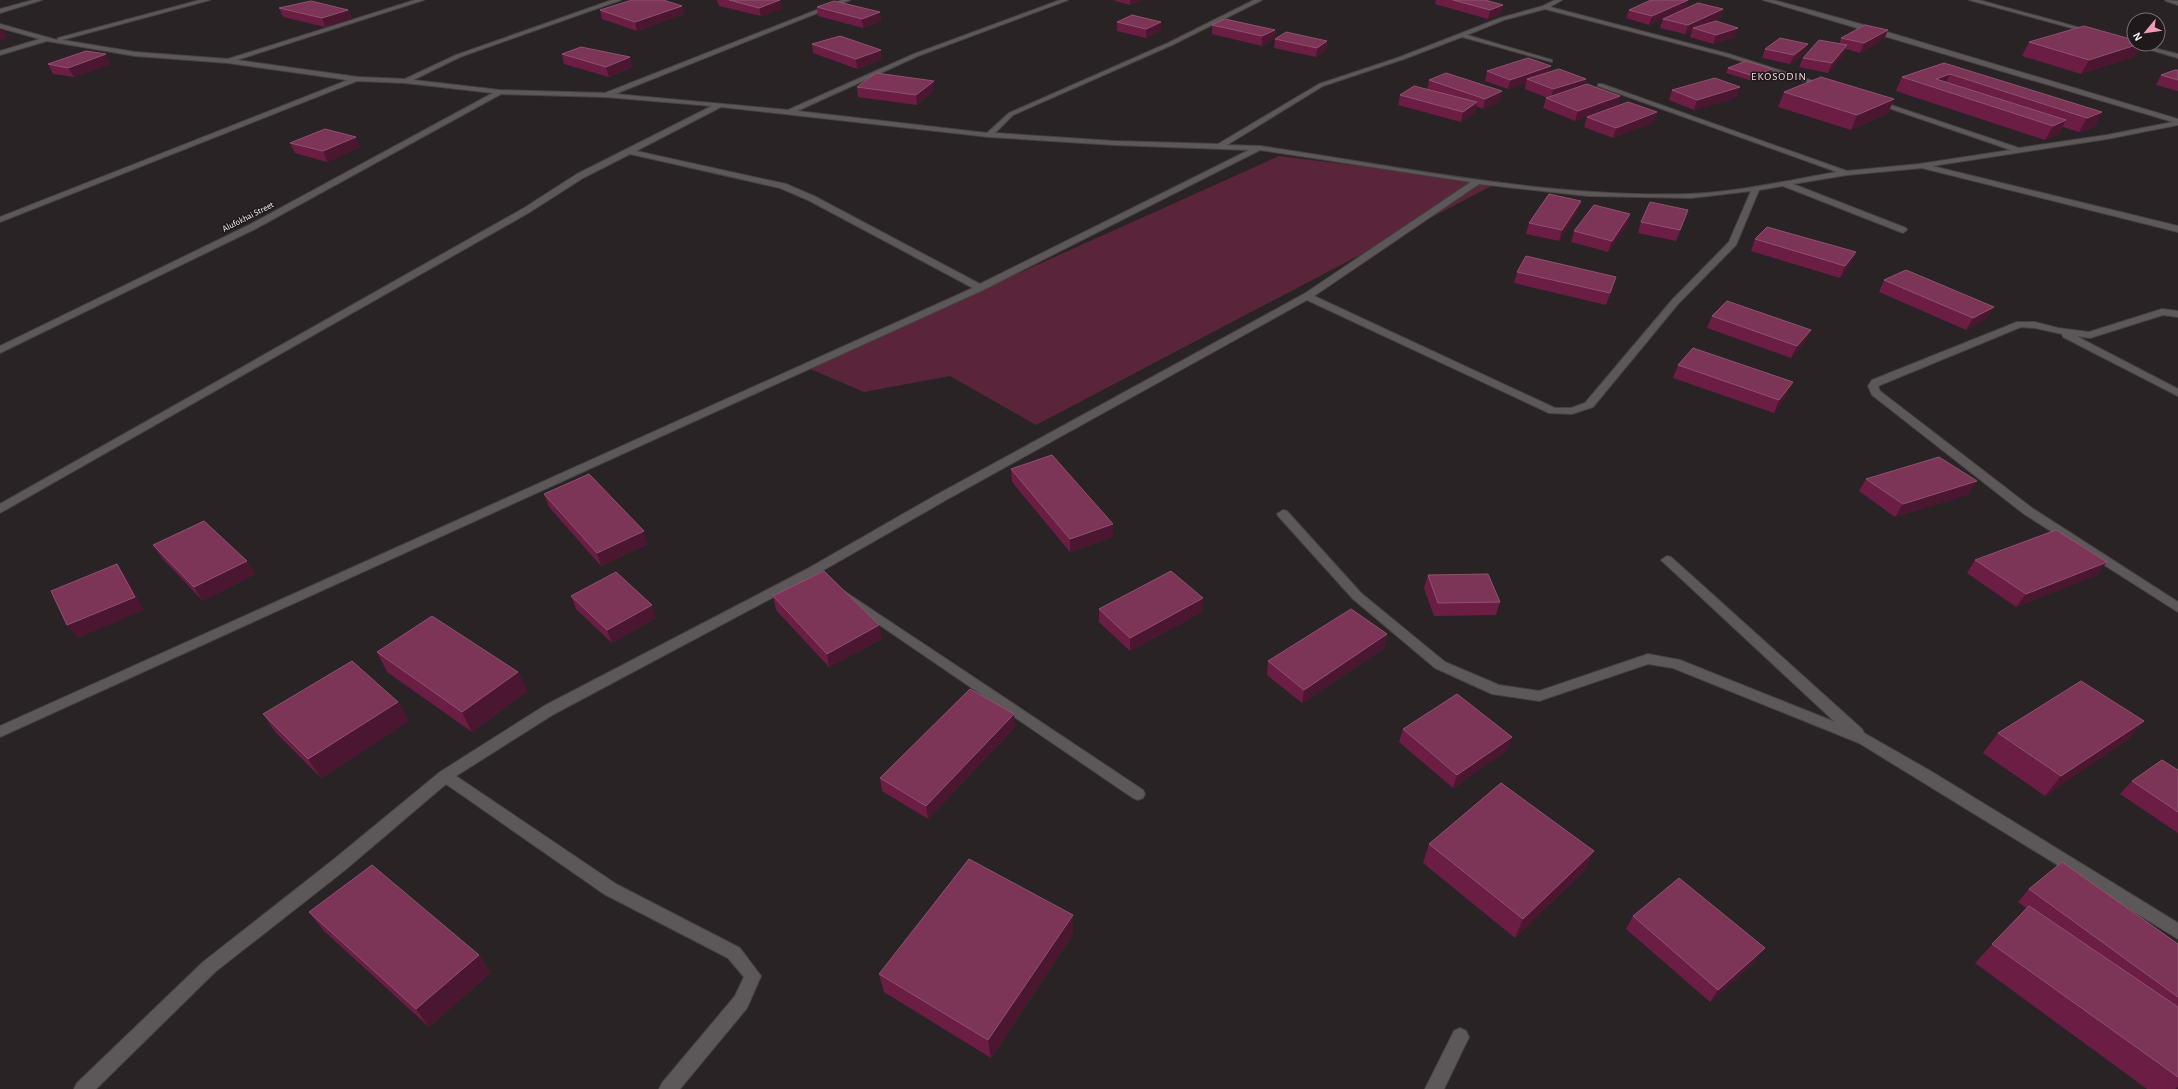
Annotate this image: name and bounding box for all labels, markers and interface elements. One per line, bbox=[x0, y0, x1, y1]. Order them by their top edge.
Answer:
north arrow bbox=[2126, 12, 2166, 52]
text: N bbox=[2131, 31, 2144, 43]
district label: EKOSODIN bbox=[1751, 71, 1807, 82]
street label: Alufokhai Street bbox=[221, 200, 275, 234]

